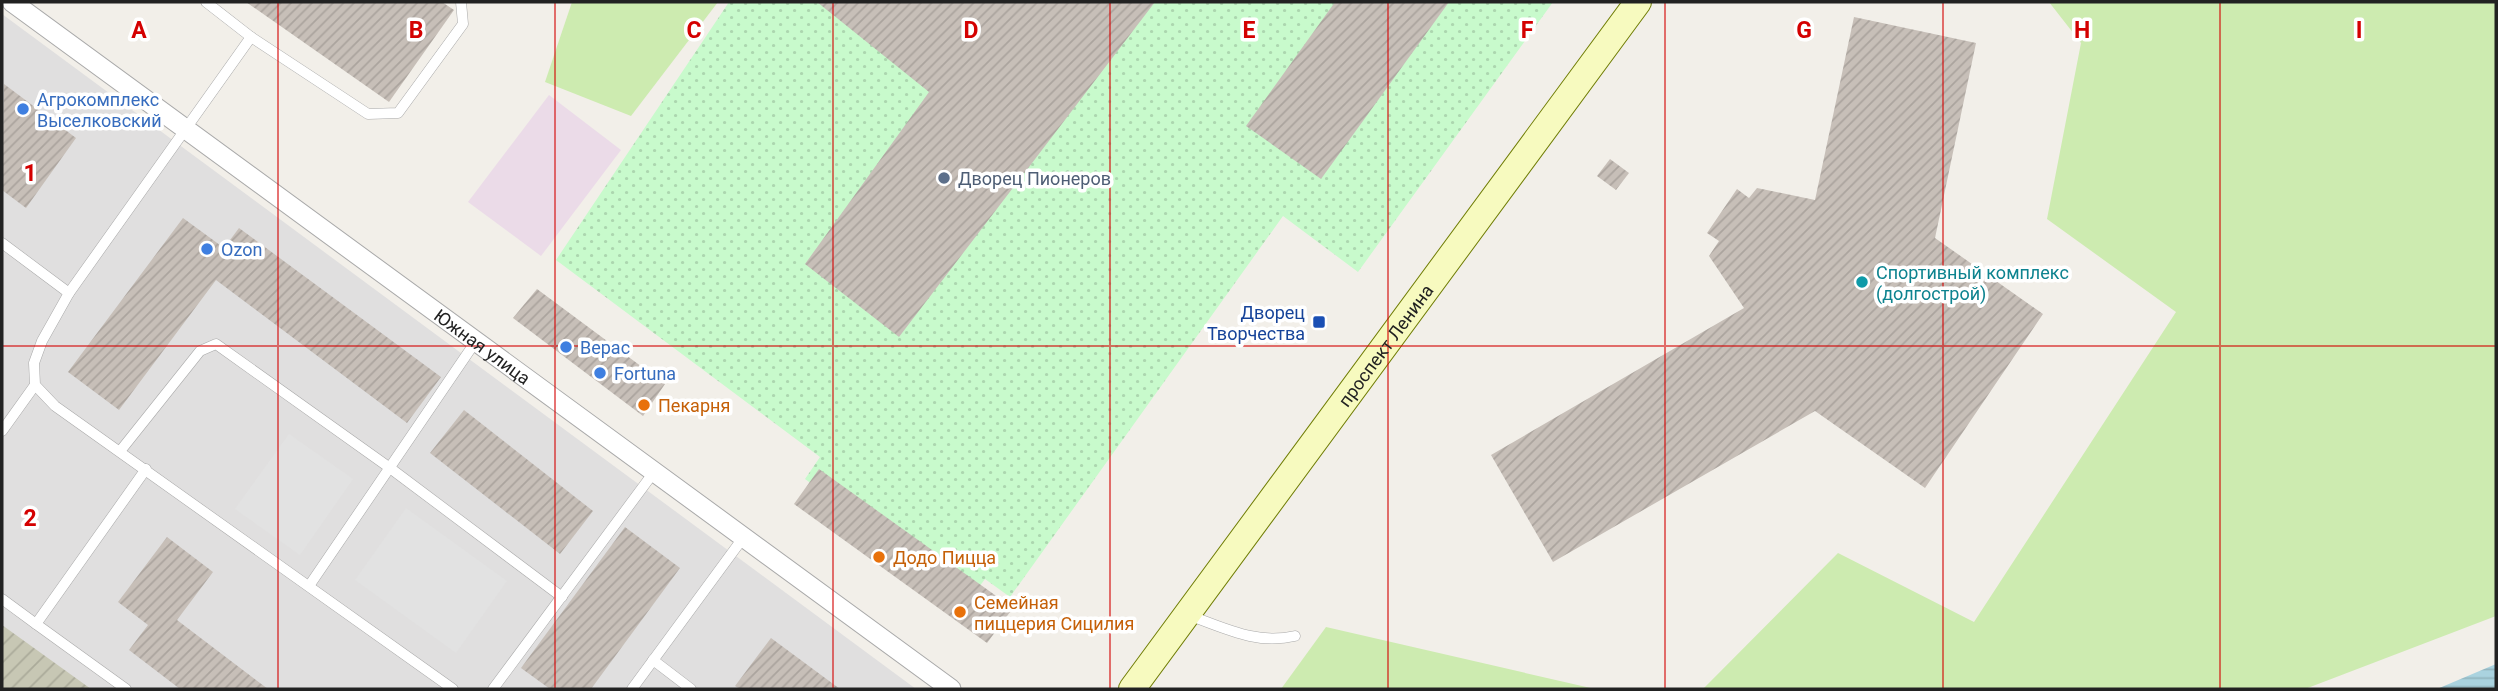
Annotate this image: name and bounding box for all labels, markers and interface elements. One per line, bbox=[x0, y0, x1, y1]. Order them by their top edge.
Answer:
text: A bbox=[131, 17, 147, 44]
text: B bbox=[409, 17, 423, 44]
text: C bbox=[686, 17, 702, 44]
text: D bbox=[964, 17, 978, 44]
text: E bbox=[1243, 17, 1256, 44]
text: F bbox=[1521, 17, 1534, 44]
text: G bbox=[1796, 17, 1812, 44]
text: H bbox=[2074, 17, 2090, 44]
text: I bbox=[2356, 17, 2362, 44]
place label: Агрокомплекс Выселковский bbox=[37, 89, 162, 131]
marker: Агрокомплекс Выселковский bbox=[15, 101, 31, 117]
text: 1 bbox=[23, 160, 37, 187]
place label: Дворец Пионеров bbox=[958, 168, 1111, 189]
marker: Дворец Пионеров bbox=[936, 170, 952, 186]
place label: Ozon bbox=[221, 239, 262, 260]
marker: Ozon bbox=[199, 241, 215, 257]
place label: Спортивный комплекс (долгострой) bbox=[1876, 262, 2069, 305]
marker: Спортивный комплекс (долгострой) bbox=[1854, 274, 1870, 290]
street label: проспект Ленина bbox=[1333, 280, 1437, 410]
place label: Дворец Творчества bbox=[1207, 302, 1305, 344]
street label: Южная улица bbox=[430, 304, 535, 388]
marker: Дворец Творчества bbox=[1311, 314, 1327, 330]
place label: Верас bbox=[580, 337, 630, 358]
marker: Верас bbox=[558, 339, 574, 355]
place label: Fortuna bbox=[614, 363, 676, 384]
marker: Fortuna bbox=[592, 365, 608, 381]
place label: Пекарня bbox=[658, 395, 730, 416]
marker: Пекарня bbox=[636, 397, 652, 413]
text: 2 bbox=[23, 505, 37, 532]
place label: Додо Пицца bbox=[893, 547, 996, 568]
marker: Додо Пицца bbox=[871, 549, 887, 565]
place label: Семейная пиццерия Сицилия bbox=[974, 592, 1134, 634]
marker: Семейная пиццерия Сицилия bbox=[952, 604, 968, 620]

